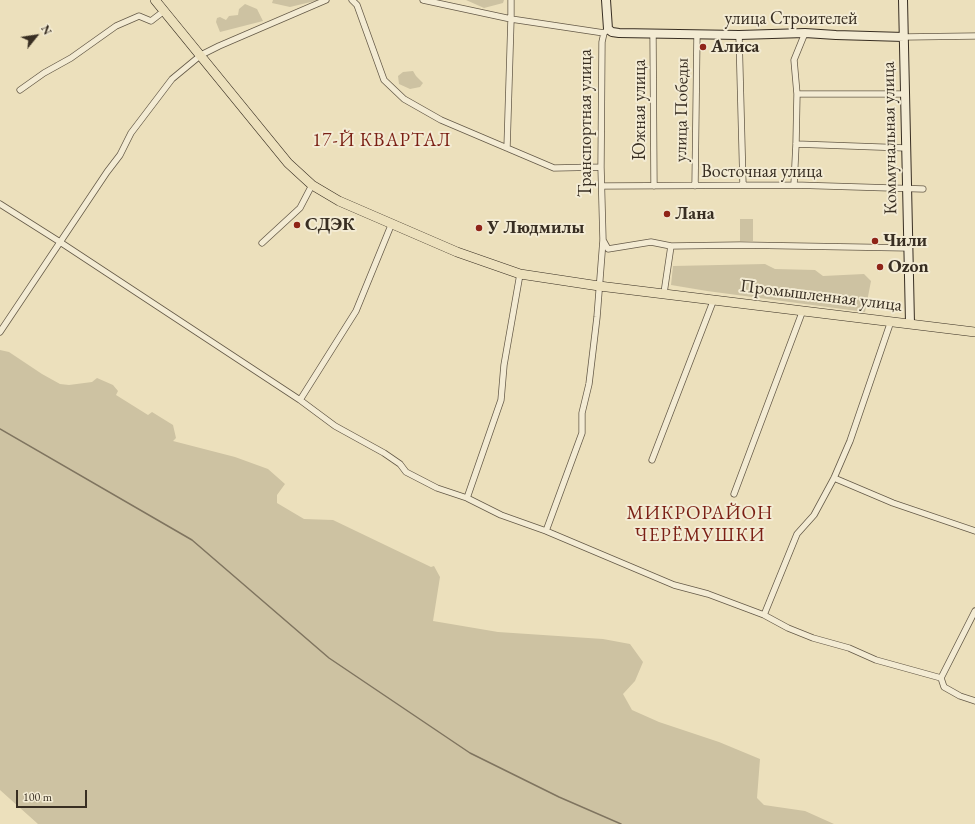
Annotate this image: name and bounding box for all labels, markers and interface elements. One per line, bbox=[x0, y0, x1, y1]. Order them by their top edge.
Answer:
street label: улица Строителей bbox=[724, 8, 858, 30]
north arrow bbox=[16, 16, 56, 56]
text: N bbox=[38, 23, 55, 37]
place label: Алиса bbox=[711, 36, 759, 58]
marker: Алиса bbox=[698, 42, 708, 52]
street label: Транспортная улица bbox=[575, 49, 597, 197]
street label: улица Победы bbox=[670, 58, 694, 162]
street label: Южная улица bbox=[629, 59, 651, 161]
street label: Коммунальная улица bbox=[878, 61, 902, 215]
district label: 17-Й КВАРТАЛ bbox=[312, 130, 452, 152]
street label: Восточная улица bbox=[701, 161, 823, 183]
place label: Лана bbox=[675, 203, 715, 225]
marker: Лана bbox=[662, 209, 672, 219]
place label: СДЭК bbox=[305, 214, 355, 236]
place label: У Людмилы bbox=[487, 217, 584, 239]
marker: СДЭК bbox=[292, 220, 302, 230]
marker: У Людмилы bbox=[474, 223, 484, 233]
place label: Чили bbox=[883, 230, 927, 252]
marker: Чили bbox=[870, 236, 880, 246]
place label: Ozon bbox=[888, 256, 929, 278]
marker: Ozon bbox=[875, 262, 885, 272]
street label: Промышленная улица bbox=[739, 275, 903, 317]
district label: МИКРОРАЙОН ЧЕРЁМУШКИ bbox=[627, 503, 773, 547]
scale bar bbox=[18, 782, 89, 808]
text: 100 m bbox=[23, 789, 52, 805]

